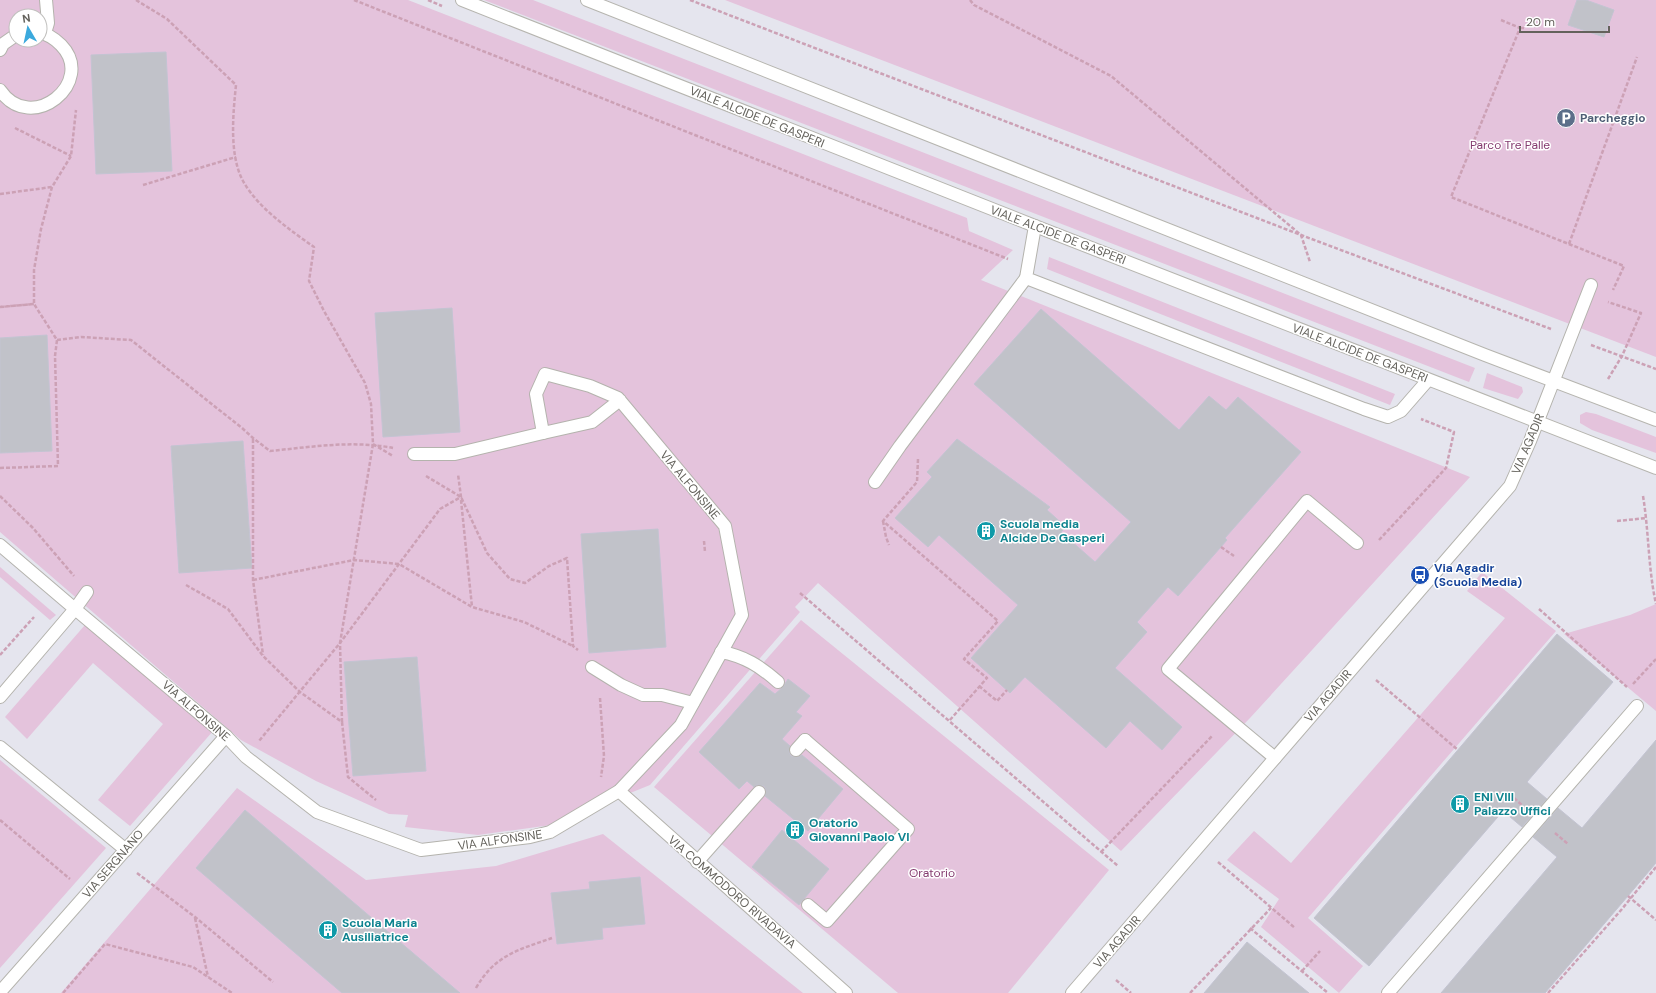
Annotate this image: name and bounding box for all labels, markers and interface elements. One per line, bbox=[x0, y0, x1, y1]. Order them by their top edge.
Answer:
north arrow bbox=[8, 8, 48, 48]
scale bar bbox=[1520, 8, 1609, 34]
text: N bbox=[21, 11, 31, 26]
text: 20 m bbox=[1526, 14, 1555, 30]
street label: VIALE ALCIDE DE GASPERI bbox=[687, 83, 827, 151]
parking icon: Parcheggio bbox=[1555, 107, 1577, 129]
place label: Parcheggio bbox=[1580, 110, 1646, 126]
park label: Parco Tre Palle bbox=[1470, 137, 1550, 153]
street label: VIALE ALCIDE DE GASPERI bbox=[988, 202, 1128, 268]
street label: VIALE ALCIDE DE GASPERI bbox=[1290, 320, 1430, 386]
street label: VIA AGADIR bbox=[1508, 411, 1548, 477]
street label: VIA ALFONSINE bbox=[657, 447, 724, 523]
place label: Scuola media Alcide De Gasperi bbox=[1000, 516, 1105, 546]
building icon: Scuola media Alcide De Gasperi bbox=[975, 520, 997, 542]
place label: Via Agadir (Scuola Media) bbox=[1434, 560, 1522, 590]
bus stop icon: Via Agadir (Scuola Media) bbox=[1409, 564, 1431, 586]
street label: VIA AGADIR bbox=[1301, 666, 1355, 726]
street label: VIA ALFONSINE bbox=[159, 677, 234, 745]
place label: ENI VIII Palazzo Uffici bbox=[1474, 789, 1551, 819]
building icon: ENI VIII Palazzo Uffici bbox=[1449, 793, 1471, 815]
place label: Oratorio Giovanni Paolo VI bbox=[809, 815, 909, 845]
building icon: Oratorio Giovanni Paolo VI bbox=[784, 819, 806, 841]
street label: VIA SERGNANO bbox=[79, 826, 147, 902]
street label: VIA ALFONSINE bbox=[457, 826, 543, 854]
street label: VIA COMMODORO RIVADAVIA bbox=[665, 832, 799, 952]
park label: Oratorio bbox=[909, 865, 955, 881]
street label: VIA AGADIR bbox=[1090, 912, 1144, 972]
place label: Scuola Maria Ausiliatrice bbox=[342, 915, 417, 945]
building icon: Scuola Maria Ausiliatrice bbox=[317, 919, 339, 941]

